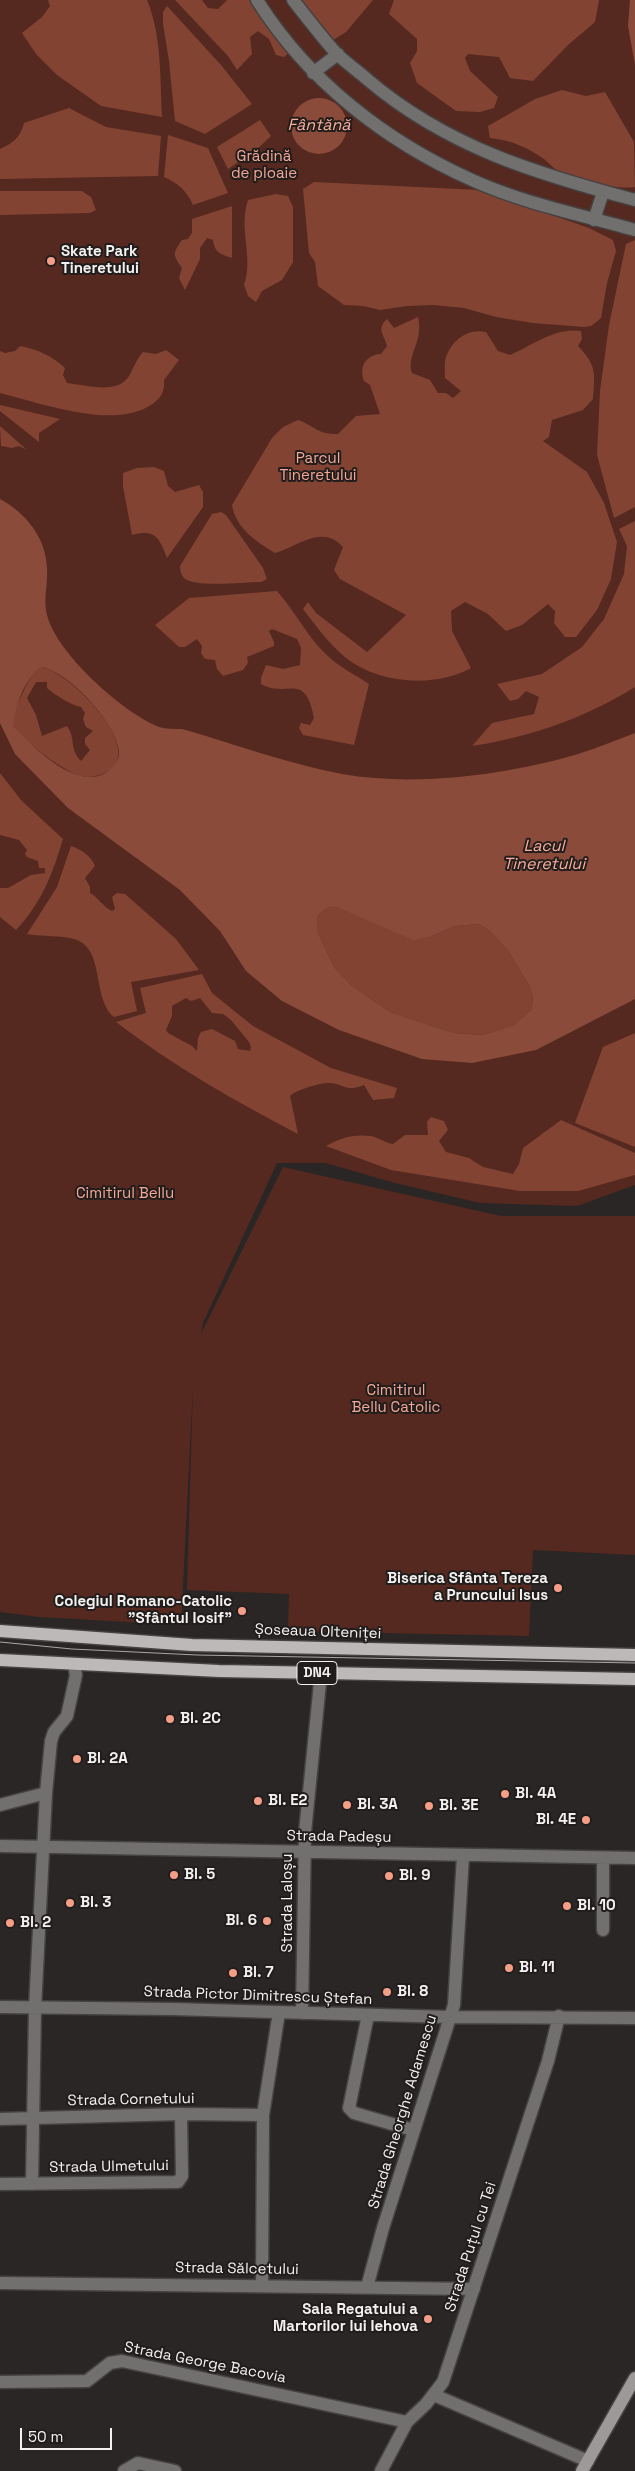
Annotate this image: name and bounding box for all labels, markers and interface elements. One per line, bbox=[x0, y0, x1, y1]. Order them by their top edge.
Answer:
water label: Fântănă bbox=[288, 116, 350, 136]
park label: Grădină de ploaie bbox=[231, 148, 297, 183]
place label: Skate Park Tineretului bbox=[61, 243, 139, 278]
marker: Skate Park Tineretului bbox=[45, 255, 57, 267]
park label: Parcul Tineretului bbox=[279, 450, 357, 485]
water label: Lacul Tineretului bbox=[503, 837, 585, 875]
park label: Cimitirul Bellu bbox=[76, 1185, 174, 1203]
park label: Cimitirul Bellu Catolic bbox=[351, 1382, 441, 1417]
place label: Biserica Sfânta Tereza a Pruncului Isus bbox=[387, 1570, 548, 1605]
marker: Biserica Sfânta Tereza a Pruncului Isus bbox=[552, 1582, 564, 1594]
place label: Colegiul Romano-Catolic "Sfântul Iosif" bbox=[55, 1593, 232, 1628]
marker: Colegiul Romano-Catolic "Sfântul Iosif" bbox=[236, 1605, 248, 1617]
street label: Șoseaua Olteniței bbox=[254, 1621, 382, 1643]
road number: DN4 bbox=[297, 1662, 337, 1685]
place label: Bl. 2C bbox=[180, 1710, 221, 1728]
marker: Bl. 2C bbox=[164, 1713, 176, 1725]
place label: Bl. 2A bbox=[87, 1750, 128, 1768]
marker: Bl. 2A bbox=[71, 1753, 83, 1765]
place label: Bl. 4A bbox=[515, 1785, 556, 1803]
marker: Bl. 4A bbox=[499, 1788, 511, 1800]
place label: Bl. E2 bbox=[268, 1792, 307, 1810]
marker: Bl. E2 bbox=[252, 1795, 264, 1807]
place label: Bl. 3A bbox=[357, 1796, 398, 1814]
place label: Bl. 3E bbox=[439, 1797, 479, 1815]
marker: Bl. 3A bbox=[341, 1799, 353, 1811]
marker: Bl. 3E bbox=[423, 1800, 435, 1812]
place label: Bl. 4E bbox=[536, 1811, 576, 1829]
marker: Bl. 4E bbox=[580, 1814, 592, 1826]
street label: Strada Padeșu bbox=[286, 1827, 392, 1847]
street label: Strada Laloșu bbox=[279, 1854, 297, 1952]
place label: Bl. 5 bbox=[184, 1866, 215, 1884]
place label: Bl. 9 bbox=[399, 1867, 430, 1885]
marker: Bl. 5 bbox=[168, 1869, 180, 1881]
marker: Bl. 9 bbox=[383, 1870, 395, 1882]
place label: Bl. 3 bbox=[80, 1894, 111, 1912]
marker: Bl. 3 bbox=[64, 1897, 76, 1909]
place label: Bl. 10 bbox=[577, 1897, 616, 1915]
marker: Bl. 10 bbox=[561, 1900, 573, 1912]
place label: Bl. 6 bbox=[226, 1912, 257, 1930]
place label: Bl. 2 bbox=[20, 1914, 51, 1932]
marker: Bl. 6 bbox=[261, 1915, 273, 1927]
marker: Bl. 2 bbox=[4, 1917, 16, 1929]
place label: Bl. 11 bbox=[519, 1959, 555, 1977]
marker: Bl. 11 bbox=[503, 1962, 515, 1974]
place label: Bl. 7 bbox=[243, 1964, 274, 1982]
marker: Bl. 7 bbox=[227, 1967, 239, 1979]
street label: Strada Pictor Dimitrescu Ștefan bbox=[143, 1983, 373, 2009]
place label: Bl. 8 bbox=[397, 1983, 428, 2001]
marker: Bl. 8 bbox=[381, 1986, 393, 1998]
street label: Strada Gheorghe Adamescu bbox=[365, 2013, 441, 2211]
street label: Strada Cornetului bbox=[67, 2090, 195, 2110]
street label: Strada Ulmetului bbox=[49, 2157, 169, 2177]
street label: Strada Puțul cu Tei bbox=[441, 2180, 501, 2314]
street label: Strada Sălcetului bbox=[175, 2259, 299, 2279]
place label: Sala Regatului a Martorilor lui Iehova bbox=[273, 2301, 418, 2336]
marker: Sala Regatului a Martorilor lui Iehova bbox=[422, 2313, 434, 2325]
street label: Strada George Bacovia bbox=[123, 2338, 287, 2388]
scale bar bbox=[22, 2418, 115, 2450]
text: 50 m bbox=[28, 2427, 63, 2446]

